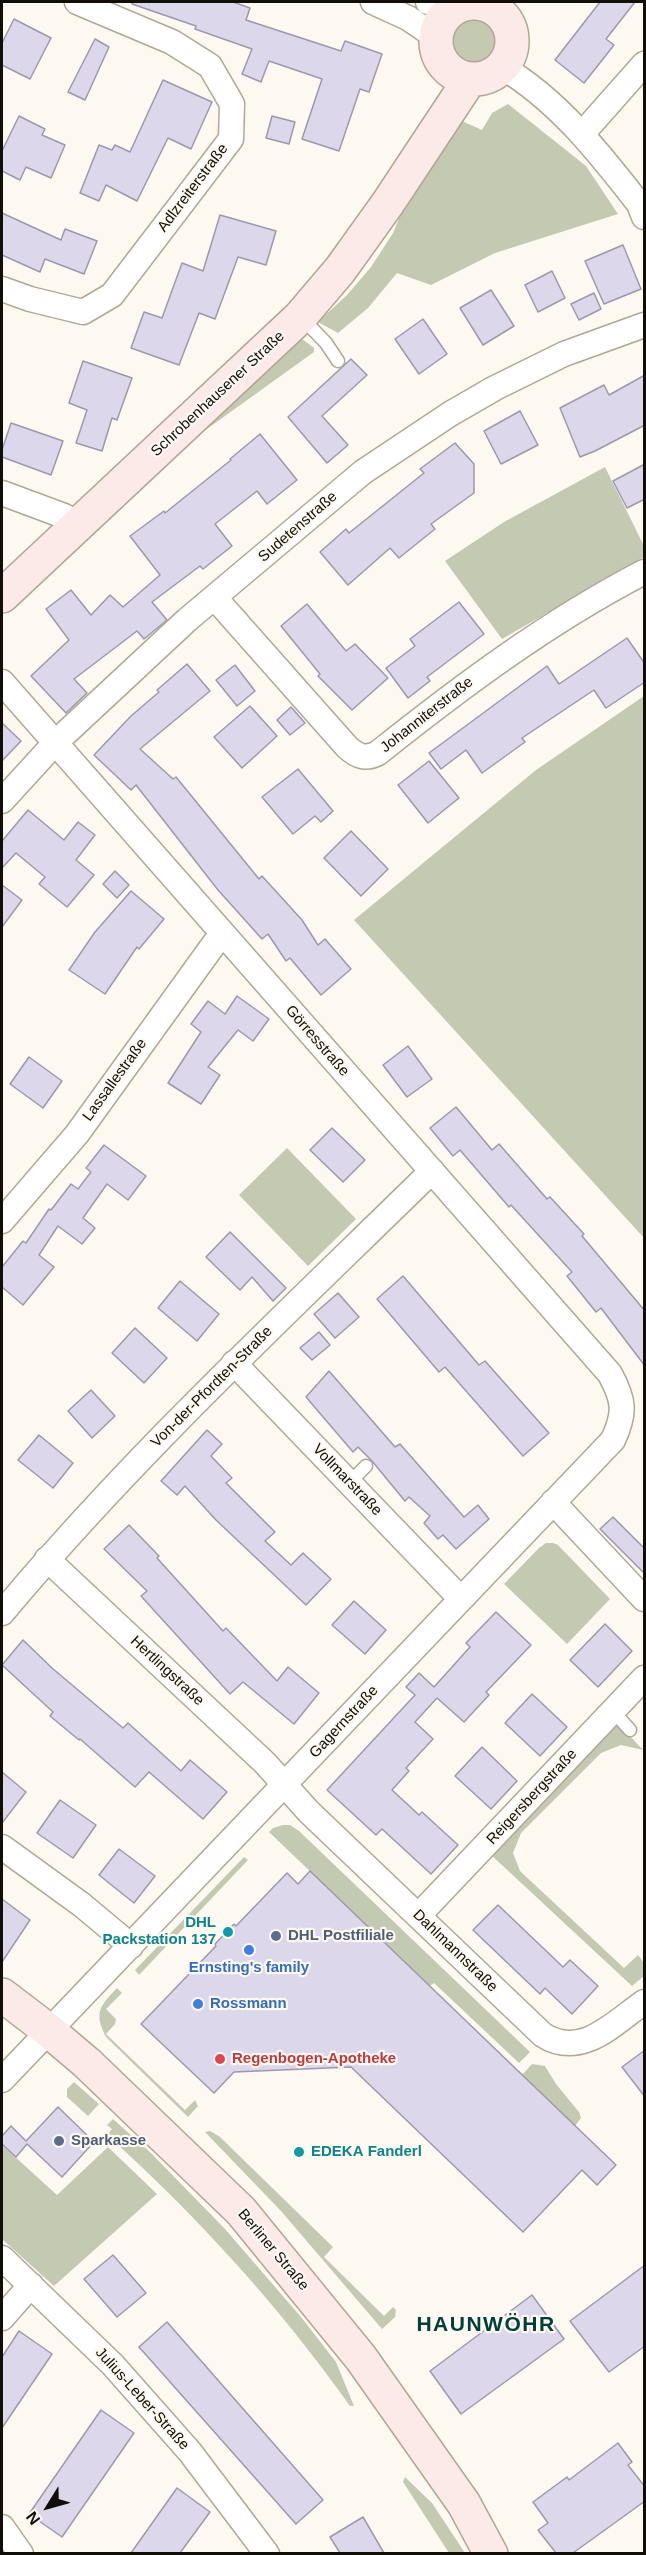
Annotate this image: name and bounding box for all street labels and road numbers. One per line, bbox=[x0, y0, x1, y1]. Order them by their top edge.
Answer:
street label: Adlzreiterstraße bbox=[154, 140, 232, 236]
street label: Schrobenhausener Straße bbox=[148, 327, 288, 461]
street label: Sudetenstraße bbox=[255, 488, 341, 566]
street label: Johanniterstraße bbox=[377, 673, 477, 757]
street label: Görresstraße bbox=[281, 1002, 353, 1080]
street label: Lassallestraße bbox=[79, 1035, 151, 1125]
street label: Von-der-Pfordten-Straße bbox=[148, 1323, 276, 1451]
street label: Vollmarstraße bbox=[308, 1440, 386, 1520]
street label: Hertlingstraße bbox=[126, 1632, 208, 1710]
street label: Gagernstraße bbox=[306, 1682, 382, 1762]
street label: Reigersbergstraße bbox=[483, 1745, 581, 1849]
street label: Dahlmannstraße bbox=[409, 1906, 501, 1996]
street label: Berliner Straße bbox=[234, 2206, 312, 2294]
street label: Julius-Leber-Straße bbox=[91, 2344, 193, 2454]

